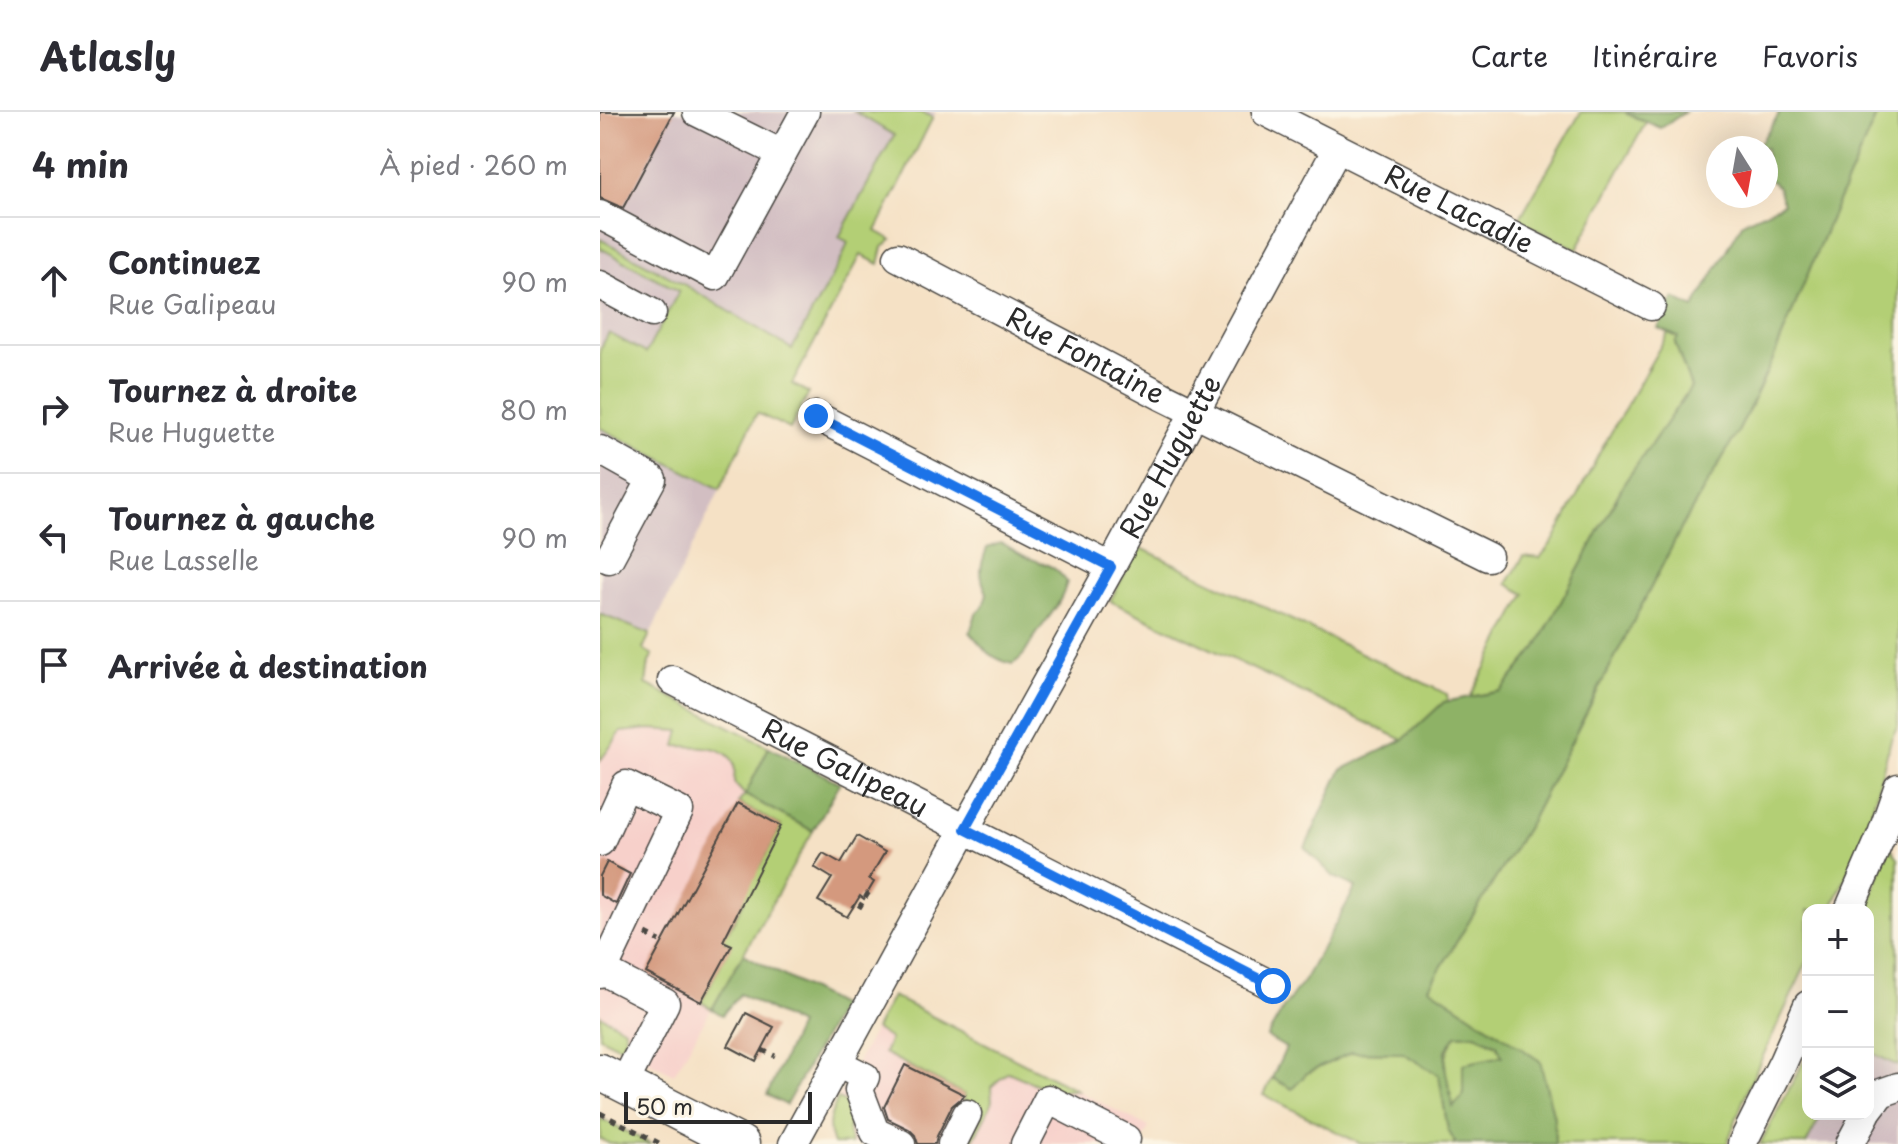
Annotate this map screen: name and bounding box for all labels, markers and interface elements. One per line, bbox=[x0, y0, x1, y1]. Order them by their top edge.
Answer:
text: Atlasly bbox=[40, 27, 176, 84]
text: Carte bbox=[1470, 34, 1548, 77]
text: Itinéraire bbox=[1592, 34, 1718, 77]
text: Favoris bbox=[1762, 34, 1858, 77]
north arrow bbox=[1706, 136, 1778, 208]
text: 4 min bbox=[32, 138, 129, 190]
text: À pied · 260 m bbox=[380, 145, 568, 184]
street label: Rue Lacadie bbox=[1377, 152, 1542, 264]
text: Continuez bbox=[108, 239, 261, 284]
icon: ahead bbox=[32, 259, 76, 303]
text: 90 m bbox=[501, 262, 568, 301]
text: Rue Galipeau bbox=[108, 284, 276, 323]
street label: Rue Fontaine bbox=[999, 295, 1173, 414]
text: Tournez à droite bbox=[108, 367, 357, 412]
street label: Rue Huguette bbox=[1107, 367, 1231, 546]
icon: right bbox=[32, 387, 76, 431]
text: 80 m bbox=[500, 390, 568, 429]
route end bbox=[798, 398, 834, 434]
text: Rue Huguette bbox=[108, 412, 275, 451]
text: Tournez à gauche bbox=[108, 495, 375, 540]
icon: left bbox=[32, 515, 76, 559]
text: 90 m bbox=[501, 518, 568, 557]
text: Rue Lasselle bbox=[108, 540, 259, 579]
icon: arrive bbox=[32, 643, 76, 687]
text: Arrivée à destination bbox=[108, 643, 428, 688]
street label: Rue Galipeau bbox=[755, 706, 936, 827]
map controls bbox=[1802, 904, 1874, 1120]
button: + bbox=[1802, 904, 1874, 976]
route start bbox=[1255, 968, 1291, 1004]
button: − bbox=[1802, 976, 1874, 1048]
button: layers bbox=[1802, 1048, 1874, 1120]
scale bar bbox=[624, 1088, 812, 1124]
text: 50 m bbox=[636, 1089, 693, 1122]

